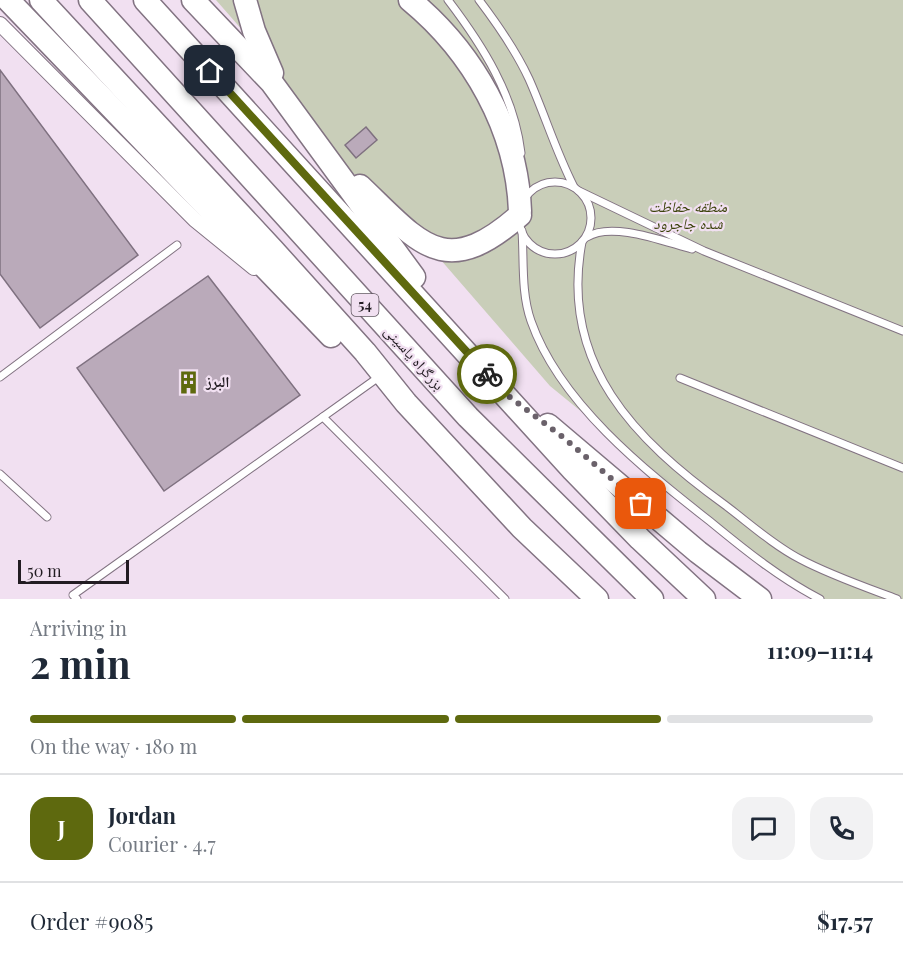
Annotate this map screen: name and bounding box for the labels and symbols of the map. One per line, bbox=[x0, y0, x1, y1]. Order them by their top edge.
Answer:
pin bbox=[184, 45, 235, 96]
park label: منطقه حفاظت شده جاجرود bbox=[649, 196, 727, 233]
road number: 54 bbox=[352, 294, 378, 316]
street label: بزرگراه یاسینی bbox=[380, 321, 449, 395]
courier bbox=[457, 344, 517, 404]
building icon: البرز bbox=[175, 369, 201, 395]
place label: البرز bbox=[205, 371, 229, 391]
pin bbox=[615, 478, 666, 529]
scale bar bbox=[18, 557, 129, 584]

